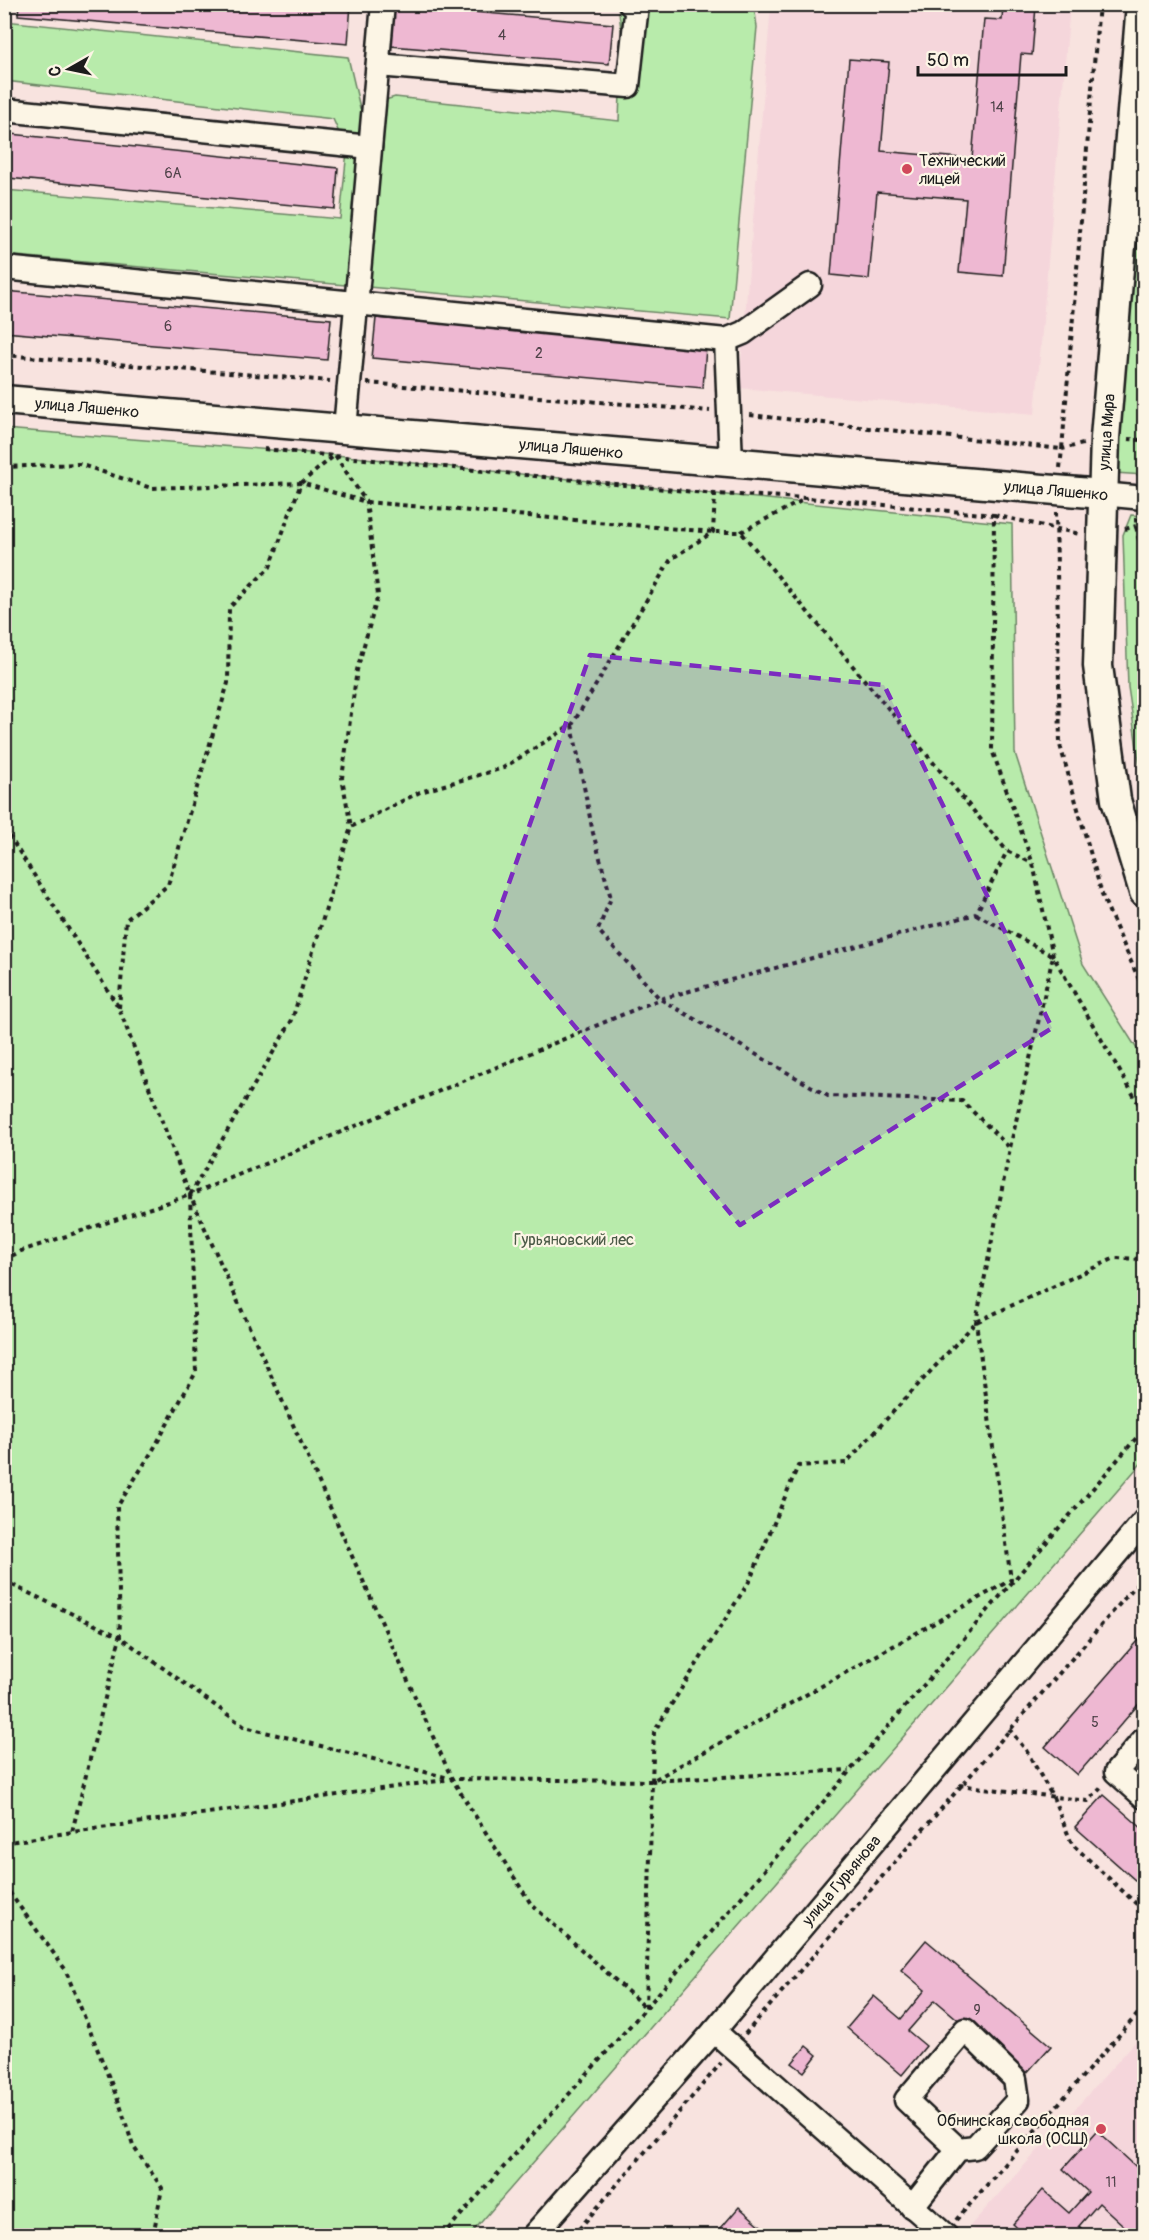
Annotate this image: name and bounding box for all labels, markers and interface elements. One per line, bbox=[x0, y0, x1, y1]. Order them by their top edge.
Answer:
house number: 4 bbox=[498, 27, 506, 44]
north arrow bbox=[39, 39, 99, 99]
scale bar bbox=[918, 39, 1066, 77]
text: 50 m bbox=[927, 49, 969, 72]
text: С bbox=[45, 65, 66, 78]
house number: 14 bbox=[990, 99, 1004, 116]
place label: Технический лицей bbox=[919, 151, 1006, 189]
marker: Технический лицей bbox=[900, 162, 914, 176]
house number: 6А bbox=[164, 165, 182, 182]
house number: 6 bbox=[164, 318, 172, 335]
house number: 2 bbox=[535, 345, 543, 362]
street label: улица Ляшенко bbox=[33, 393, 140, 423]
street label: улица Мира bbox=[1094, 393, 1120, 472]
street label: улица Ляшенко bbox=[517, 434, 624, 464]
street label: улица Ляшенко bbox=[1002, 476, 1109, 506]
park label: Гурьяновский лес bbox=[514, 1230, 634, 1250]
house number: 5 bbox=[1091, 1714, 1099, 1731]
street label: улица Гурьянова bbox=[797, 1831, 885, 1931]
house number: 9 bbox=[973, 2002, 981, 2019]
place label: Обнинская свободная школа (ОСШ) bbox=[937, 2111, 1089, 2149]
marker: Обнинская свободная школа (ОСШ) bbox=[1094, 2122, 1108, 2136]
house number: 11 bbox=[1106, 2174, 1116, 2191]

